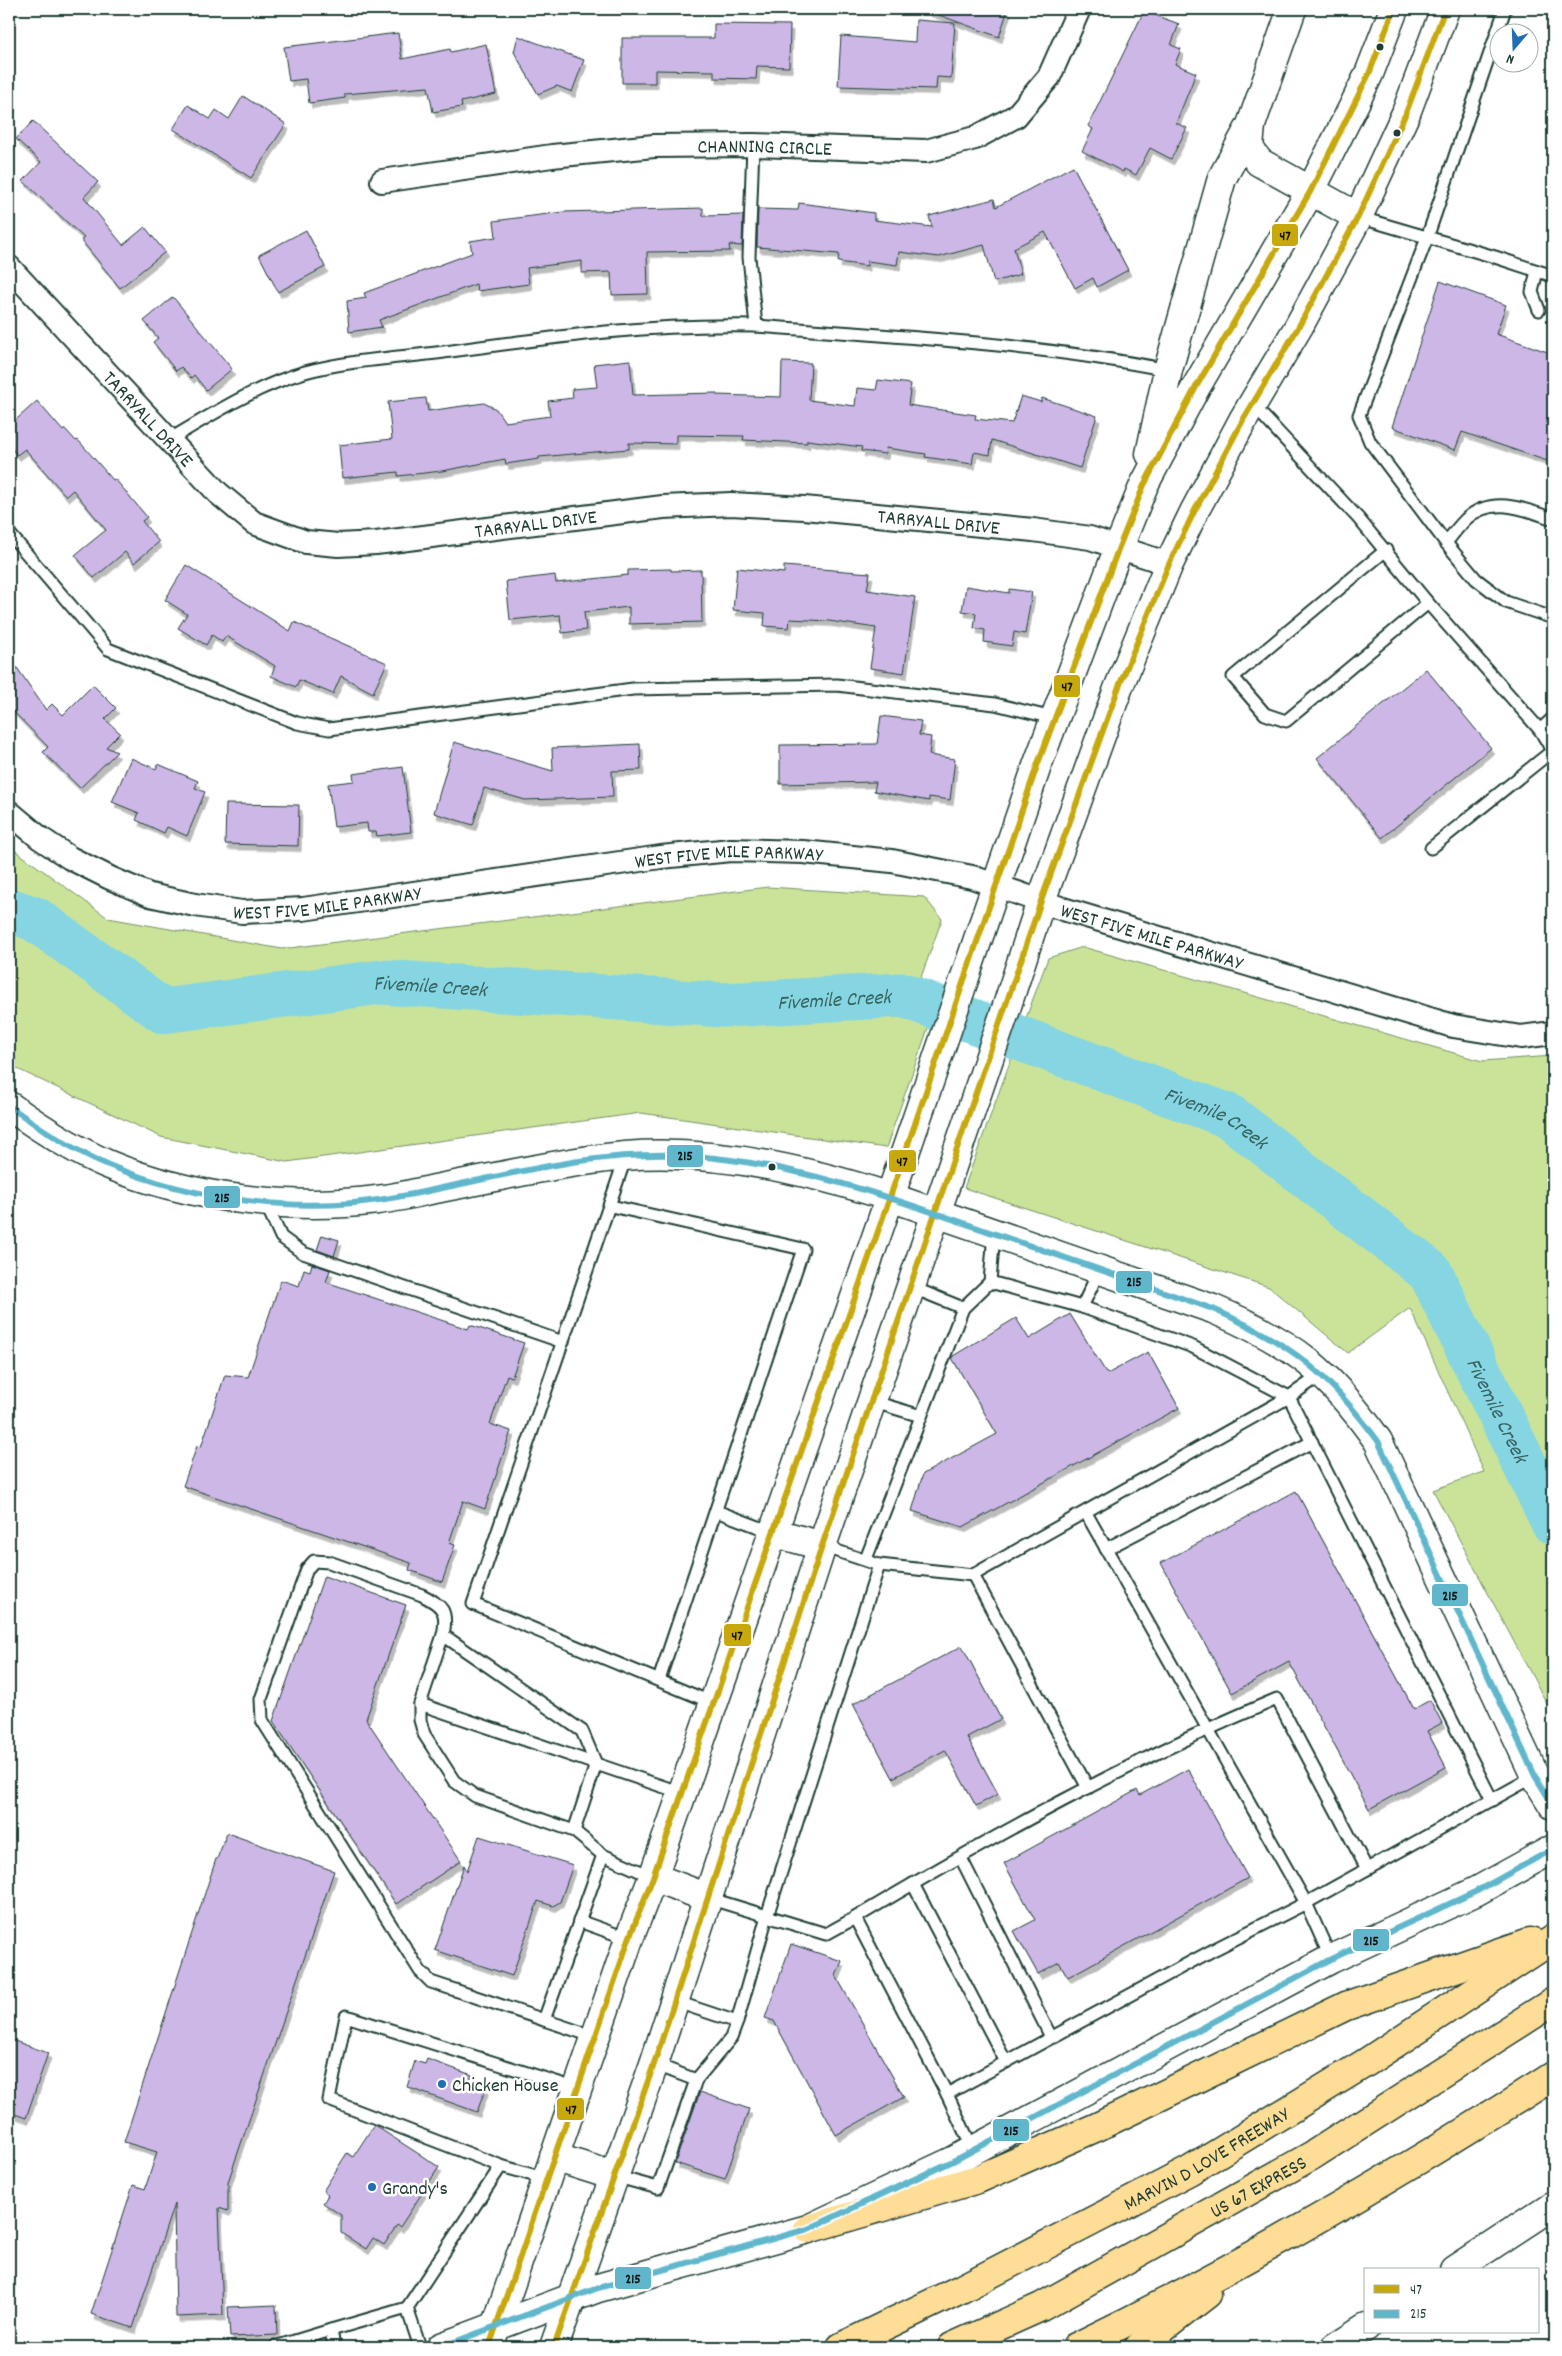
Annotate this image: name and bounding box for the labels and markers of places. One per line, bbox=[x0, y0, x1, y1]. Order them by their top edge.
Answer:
unlabelled marker bbox=[1375, 42, 1385, 52]
unlabelled marker bbox=[1392, 128, 1402, 138]
unlabelled marker bbox=[767, 1162, 777, 1172]
place label: Chicken House bbox=[452, 2073, 559, 2101]
marker: Chicken House bbox=[436, 2078, 448, 2090]
place label: Grandy's bbox=[382, 2176, 448, 2204]
marker: Grandy's bbox=[366, 2181, 378, 2193]

